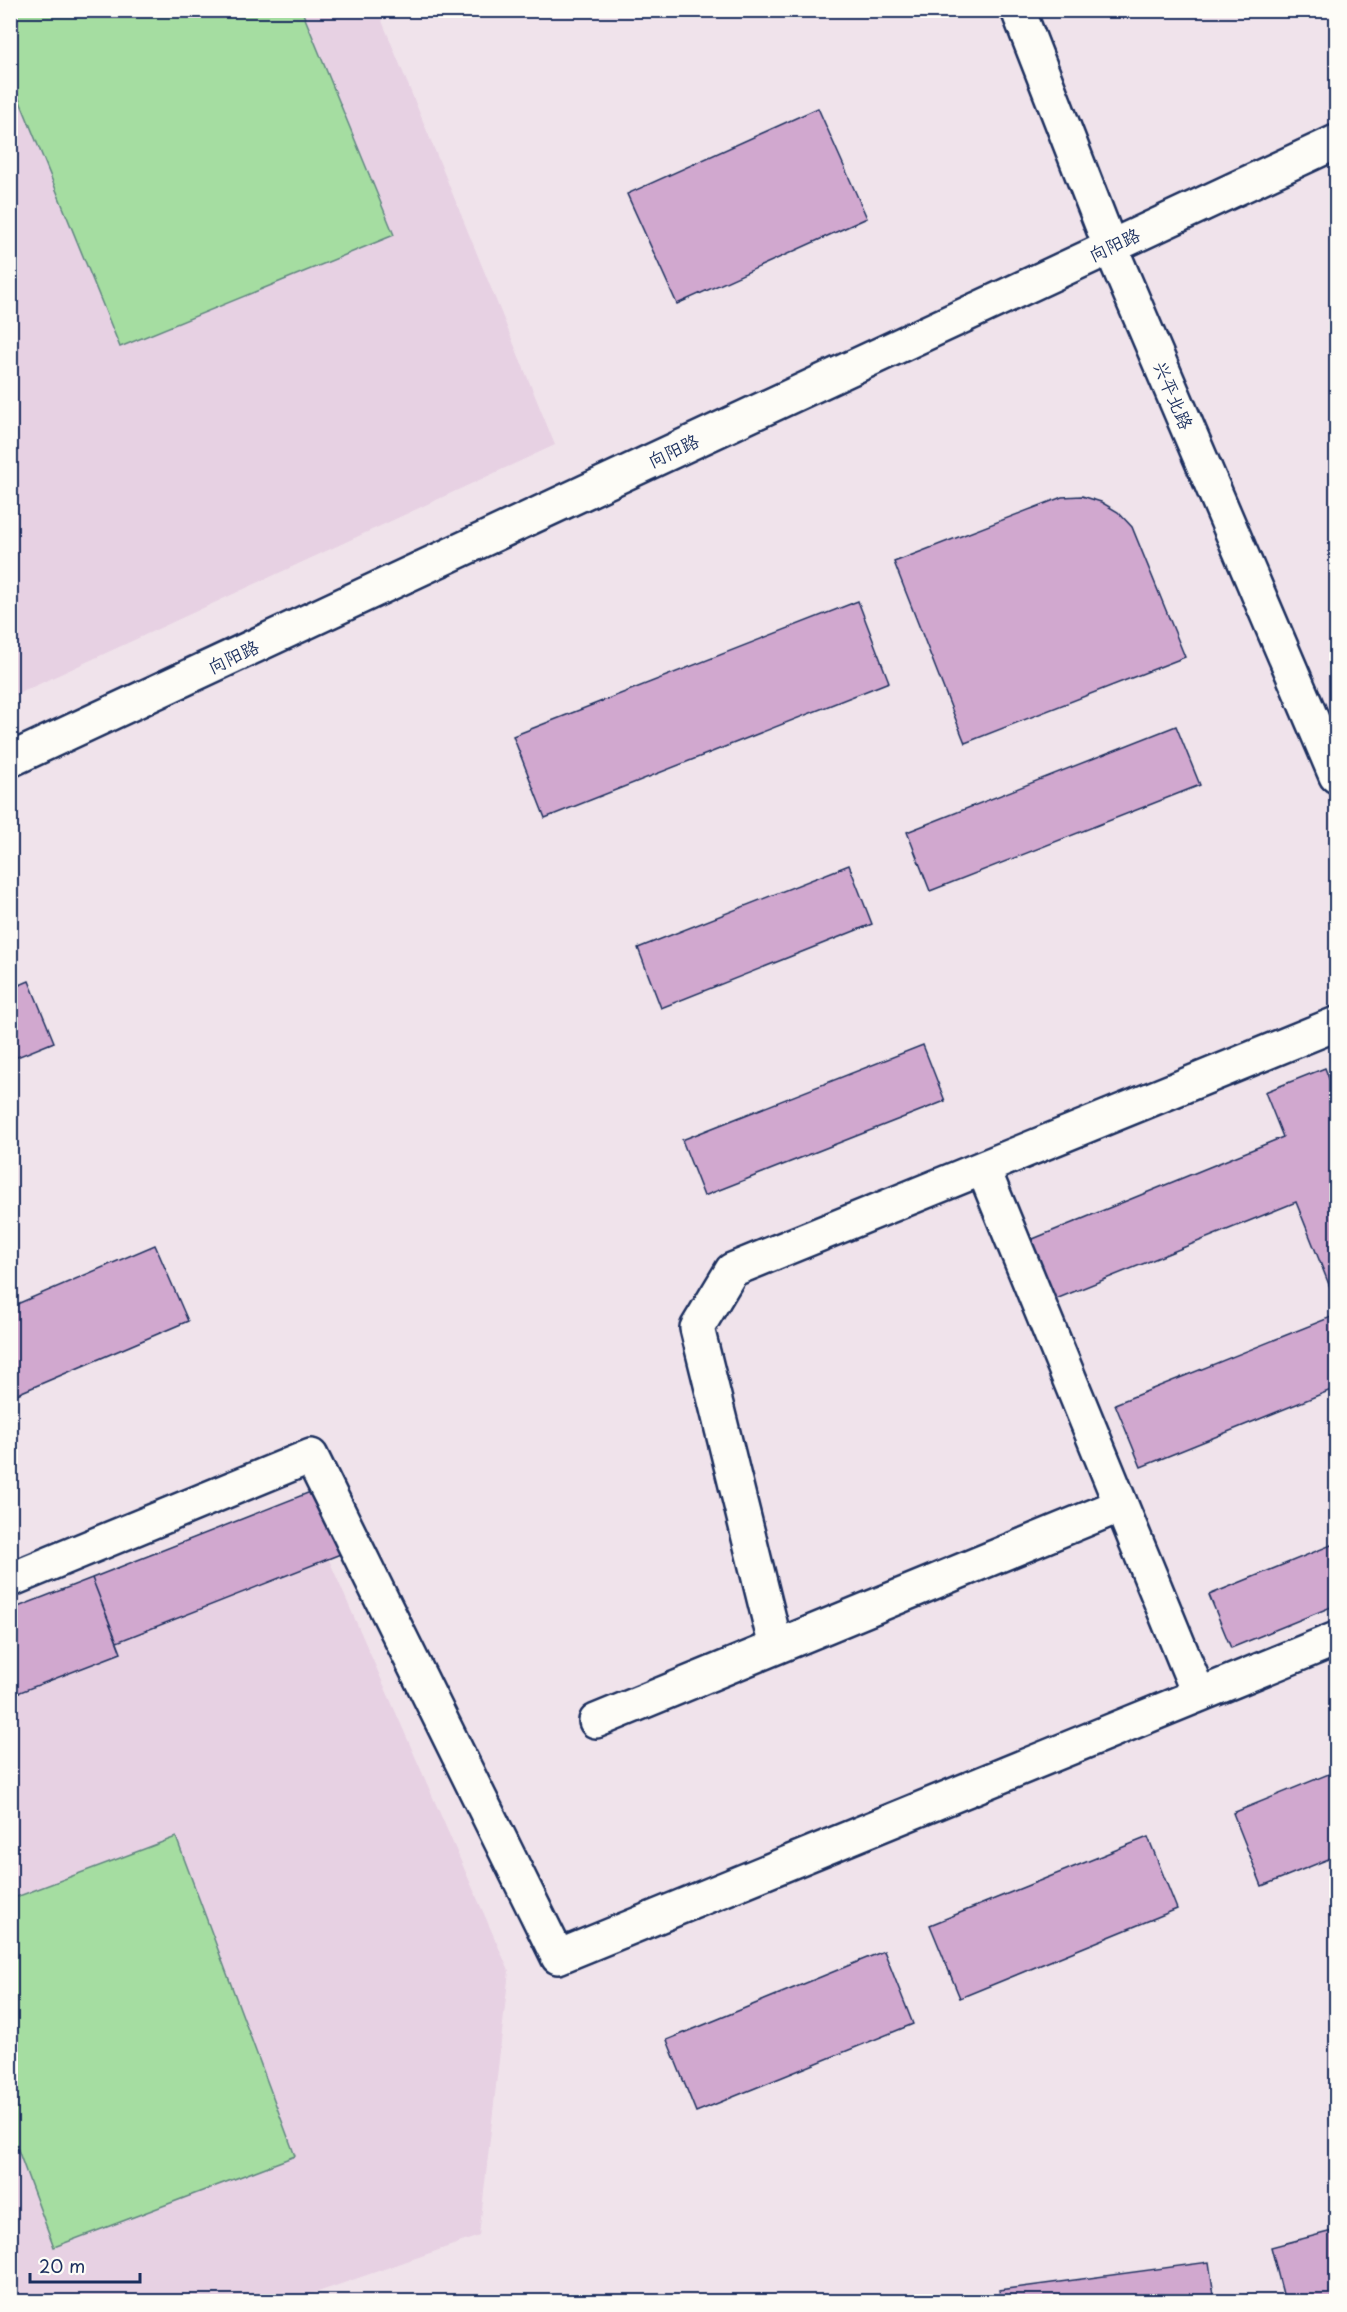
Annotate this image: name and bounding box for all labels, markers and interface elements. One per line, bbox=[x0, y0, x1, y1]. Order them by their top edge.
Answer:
street label: 向阳路 bbox=[1084, 220, 1144, 268]
street label: 兴平北路 bbox=[1148, 357, 1200, 433]
street label: 向阳路 bbox=[643, 426, 703, 474]
street label: 向阳路 bbox=[203, 632, 263, 680]
scale bar bbox=[30, 2246, 140, 2284]
text: 20 m bbox=[39, 2252, 85, 2279]

